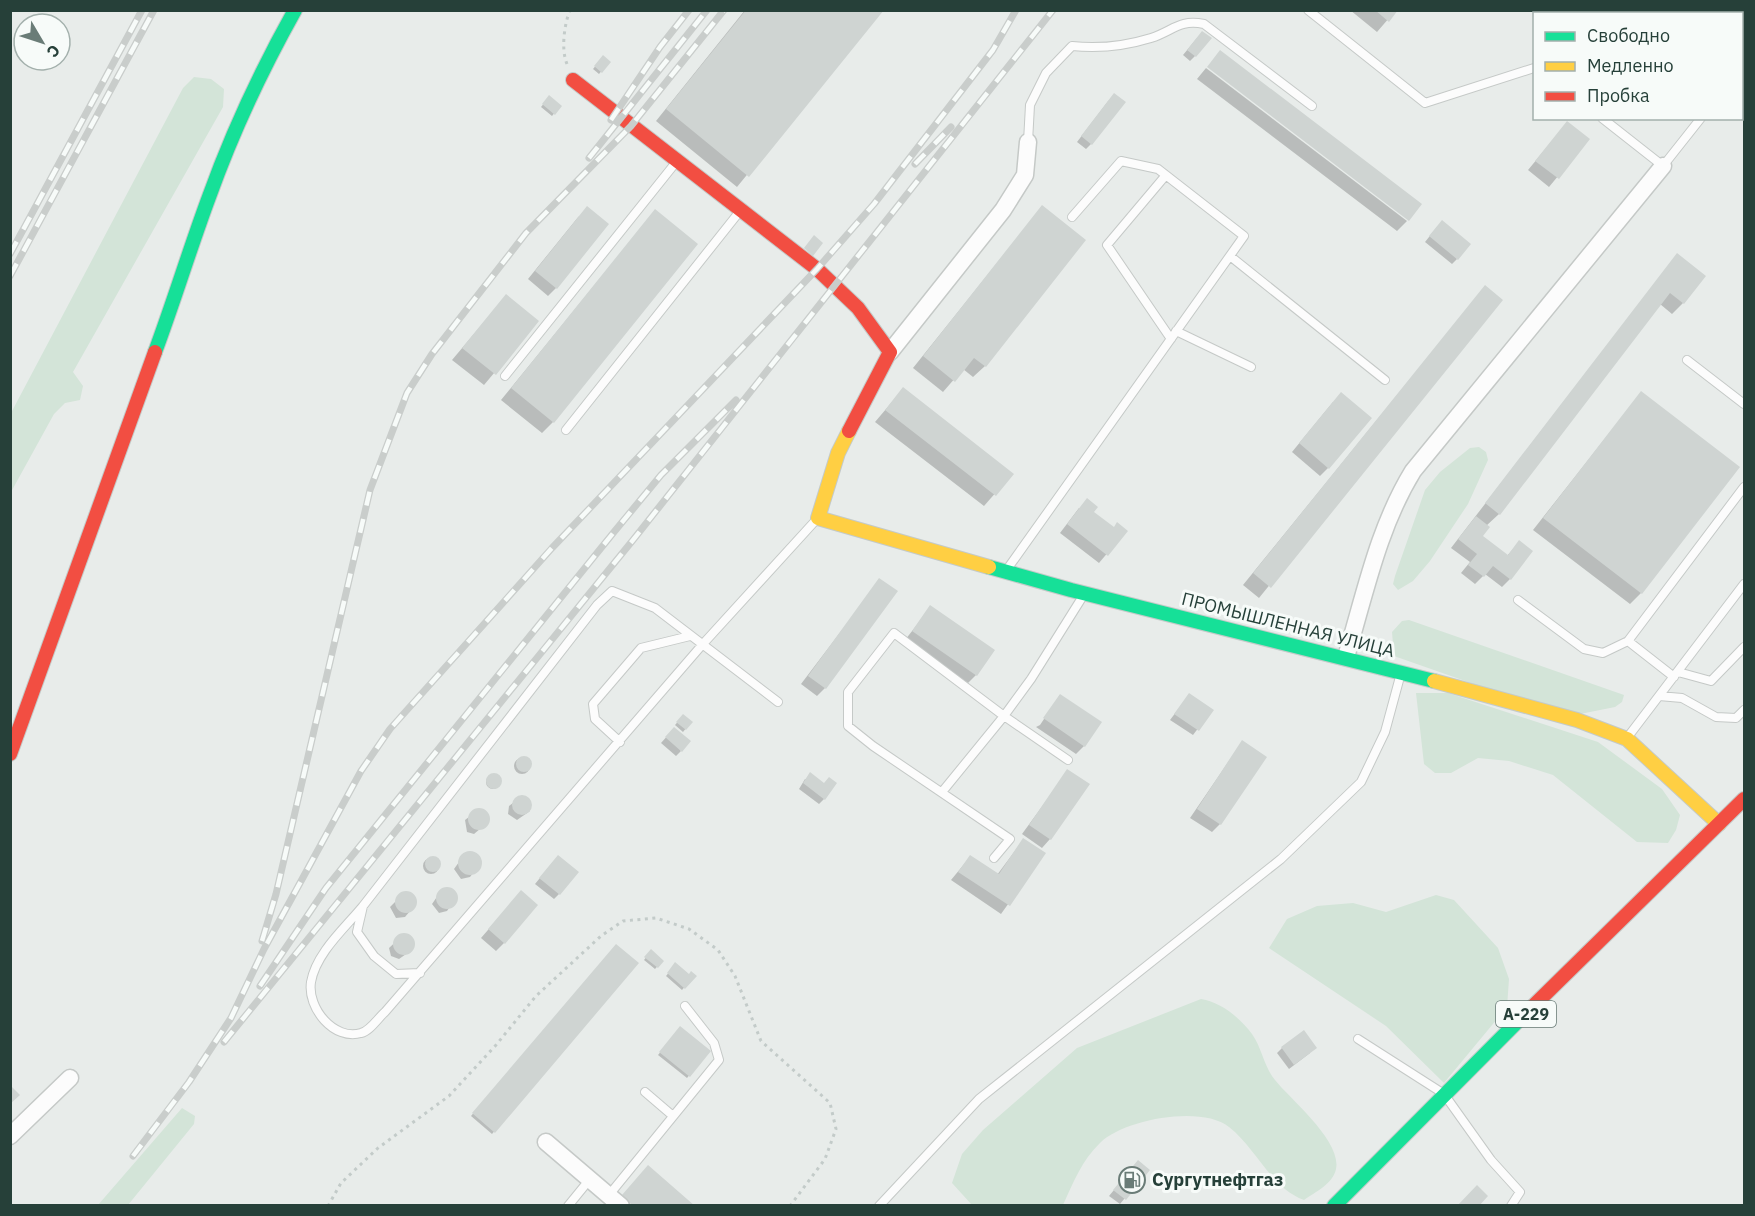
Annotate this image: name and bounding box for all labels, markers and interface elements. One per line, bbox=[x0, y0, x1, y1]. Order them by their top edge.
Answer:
north arrow bbox=[12, 12, 72, 72]
legend bbox=[1533, 12, 1743, 120]
text: Свободно bbox=[1587, 24, 1670, 47]
text: С bbox=[43, 41, 65, 62]
text: Медленно bbox=[1587, 54, 1674, 77]
text: Пробка bbox=[1587, 84, 1650, 107]
street label: ПРОМЫШЛЕННАЯ УЛИЦА bbox=[1179, 587, 1397, 662]
road number: А-229 bbox=[1496, 1001, 1556, 1027]
fuel station icon: Сургутнефтгаз bbox=[1117, 1165, 1147, 1195]
place label: Сургутнефтгаз bbox=[1152, 1168, 1283, 1191]

